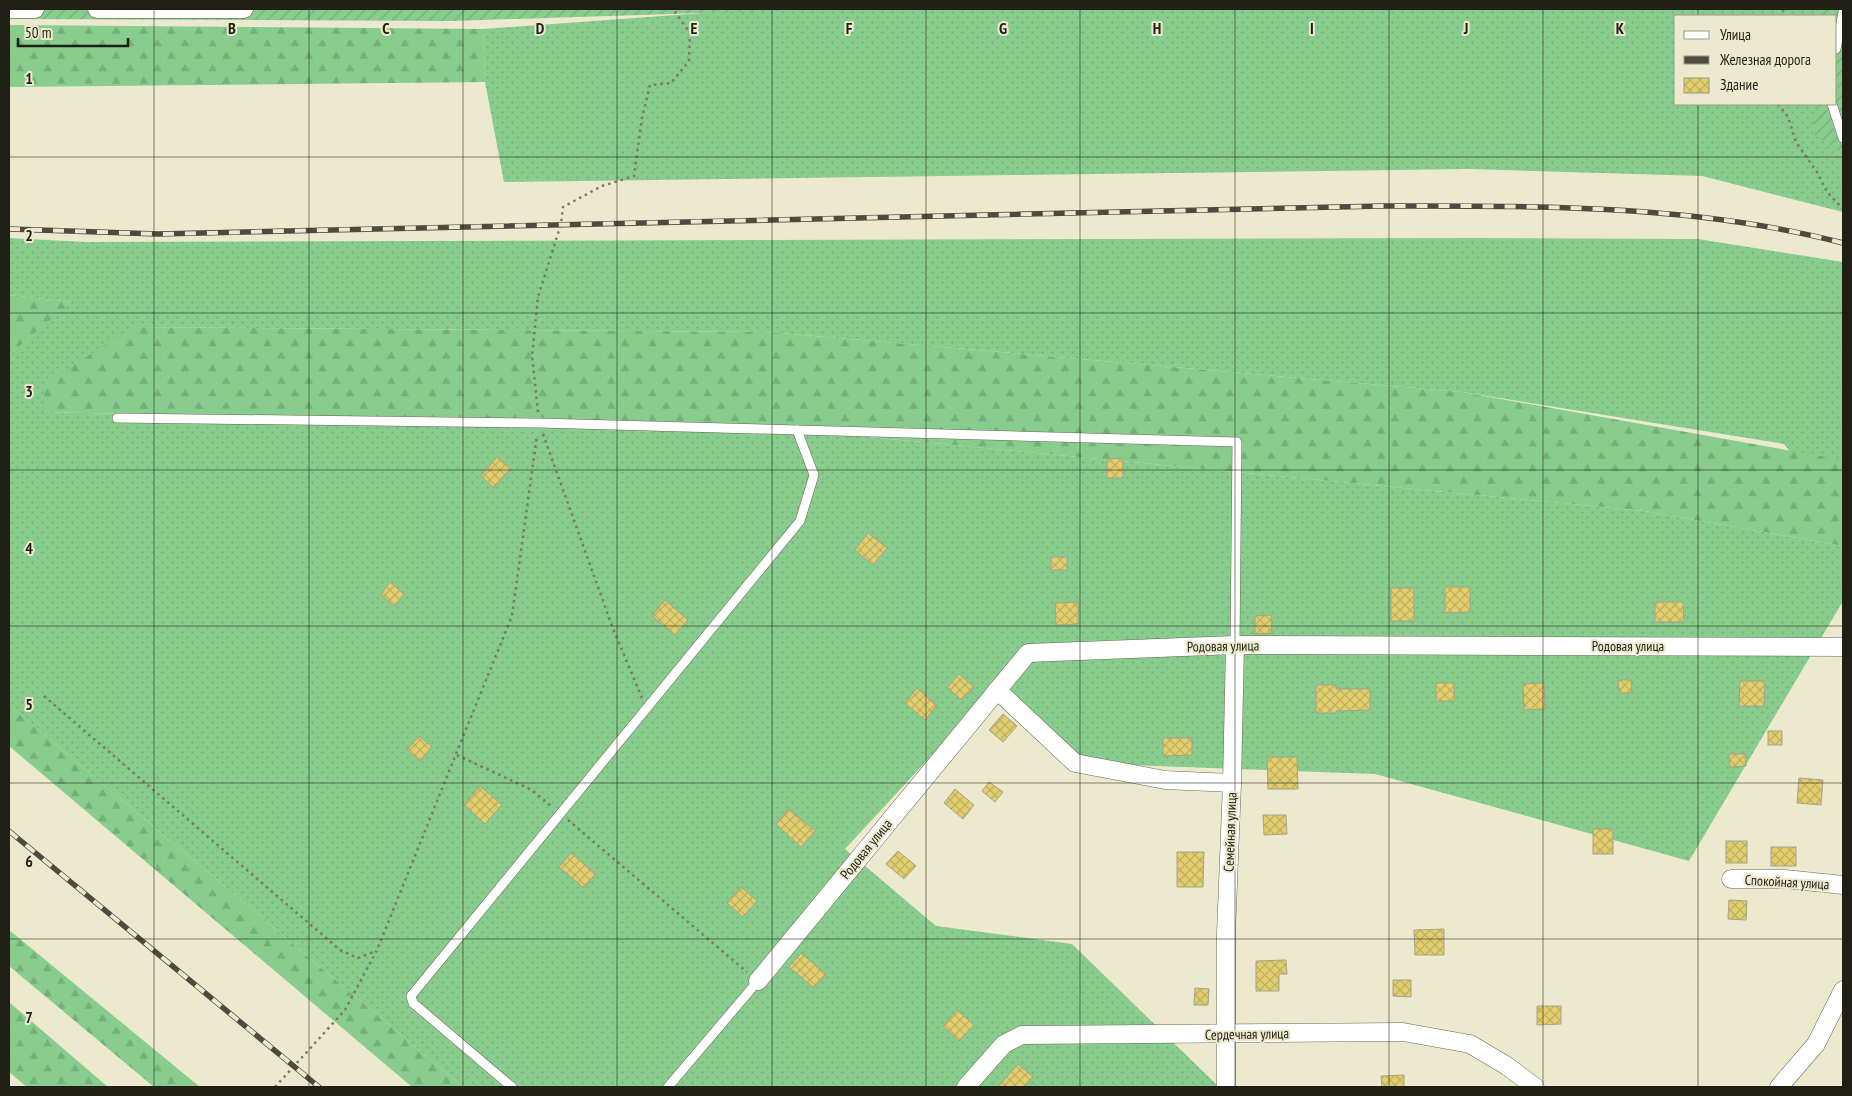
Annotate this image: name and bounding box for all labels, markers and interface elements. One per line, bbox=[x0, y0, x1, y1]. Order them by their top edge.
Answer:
scale bar bbox=[18, 15, 128, 47]
legend bbox=[1674, 15, 1837, 105]
text: B bbox=[228, 18, 236, 38]
text: C bbox=[382, 18, 390, 38]
text: D bbox=[536, 18, 545, 38]
text: E bbox=[691, 18, 698, 38]
text: F bbox=[846, 18, 853, 38]
text: G bbox=[999, 18, 1007, 38]
text: H bbox=[1153, 18, 1161, 38]
text: I bbox=[1310, 18, 1314, 38]
text: J bbox=[1463, 18, 1468, 38]
text: K bbox=[1616, 18, 1625, 38]
text: 50 m bbox=[25, 23, 51, 42]
text: Улица bbox=[1720, 25, 1751, 44]
text: Железная дорога bbox=[1719, 50, 1811, 69]
text: 1 bbox=[25, 68, 33, 88]
text: Здание bbox=[1720, 75, 1758, 94]
text: 2 bbox=[25, 225, 33, 245]
text: 3 bbox=[25, 381, 33, 401]
text: 4 bbox=[25, 538, 33, 558]
street label: Родовая улица bbox=[1187, 636, 1259, 656]
street label: Родовая улица bbox=[1592, 637, 1664, 655]
text: 5 bbox=[25, 694, 33, 714]
street label: Семейная улица bbox=[1220, 792, 1240, 872]
street label: Родовая улица bbox=[836, 815, 896, 883]
text: 6 bbox=[25, 851, 33, 871]
street label: Спокойная улица bbox=[1744, 871, 1830, 893]
text: 7 bbox=[25, 1007, 33, 1027]
street label: Сердечная улица bbox=[1205, 1024, 1289, 1044]

